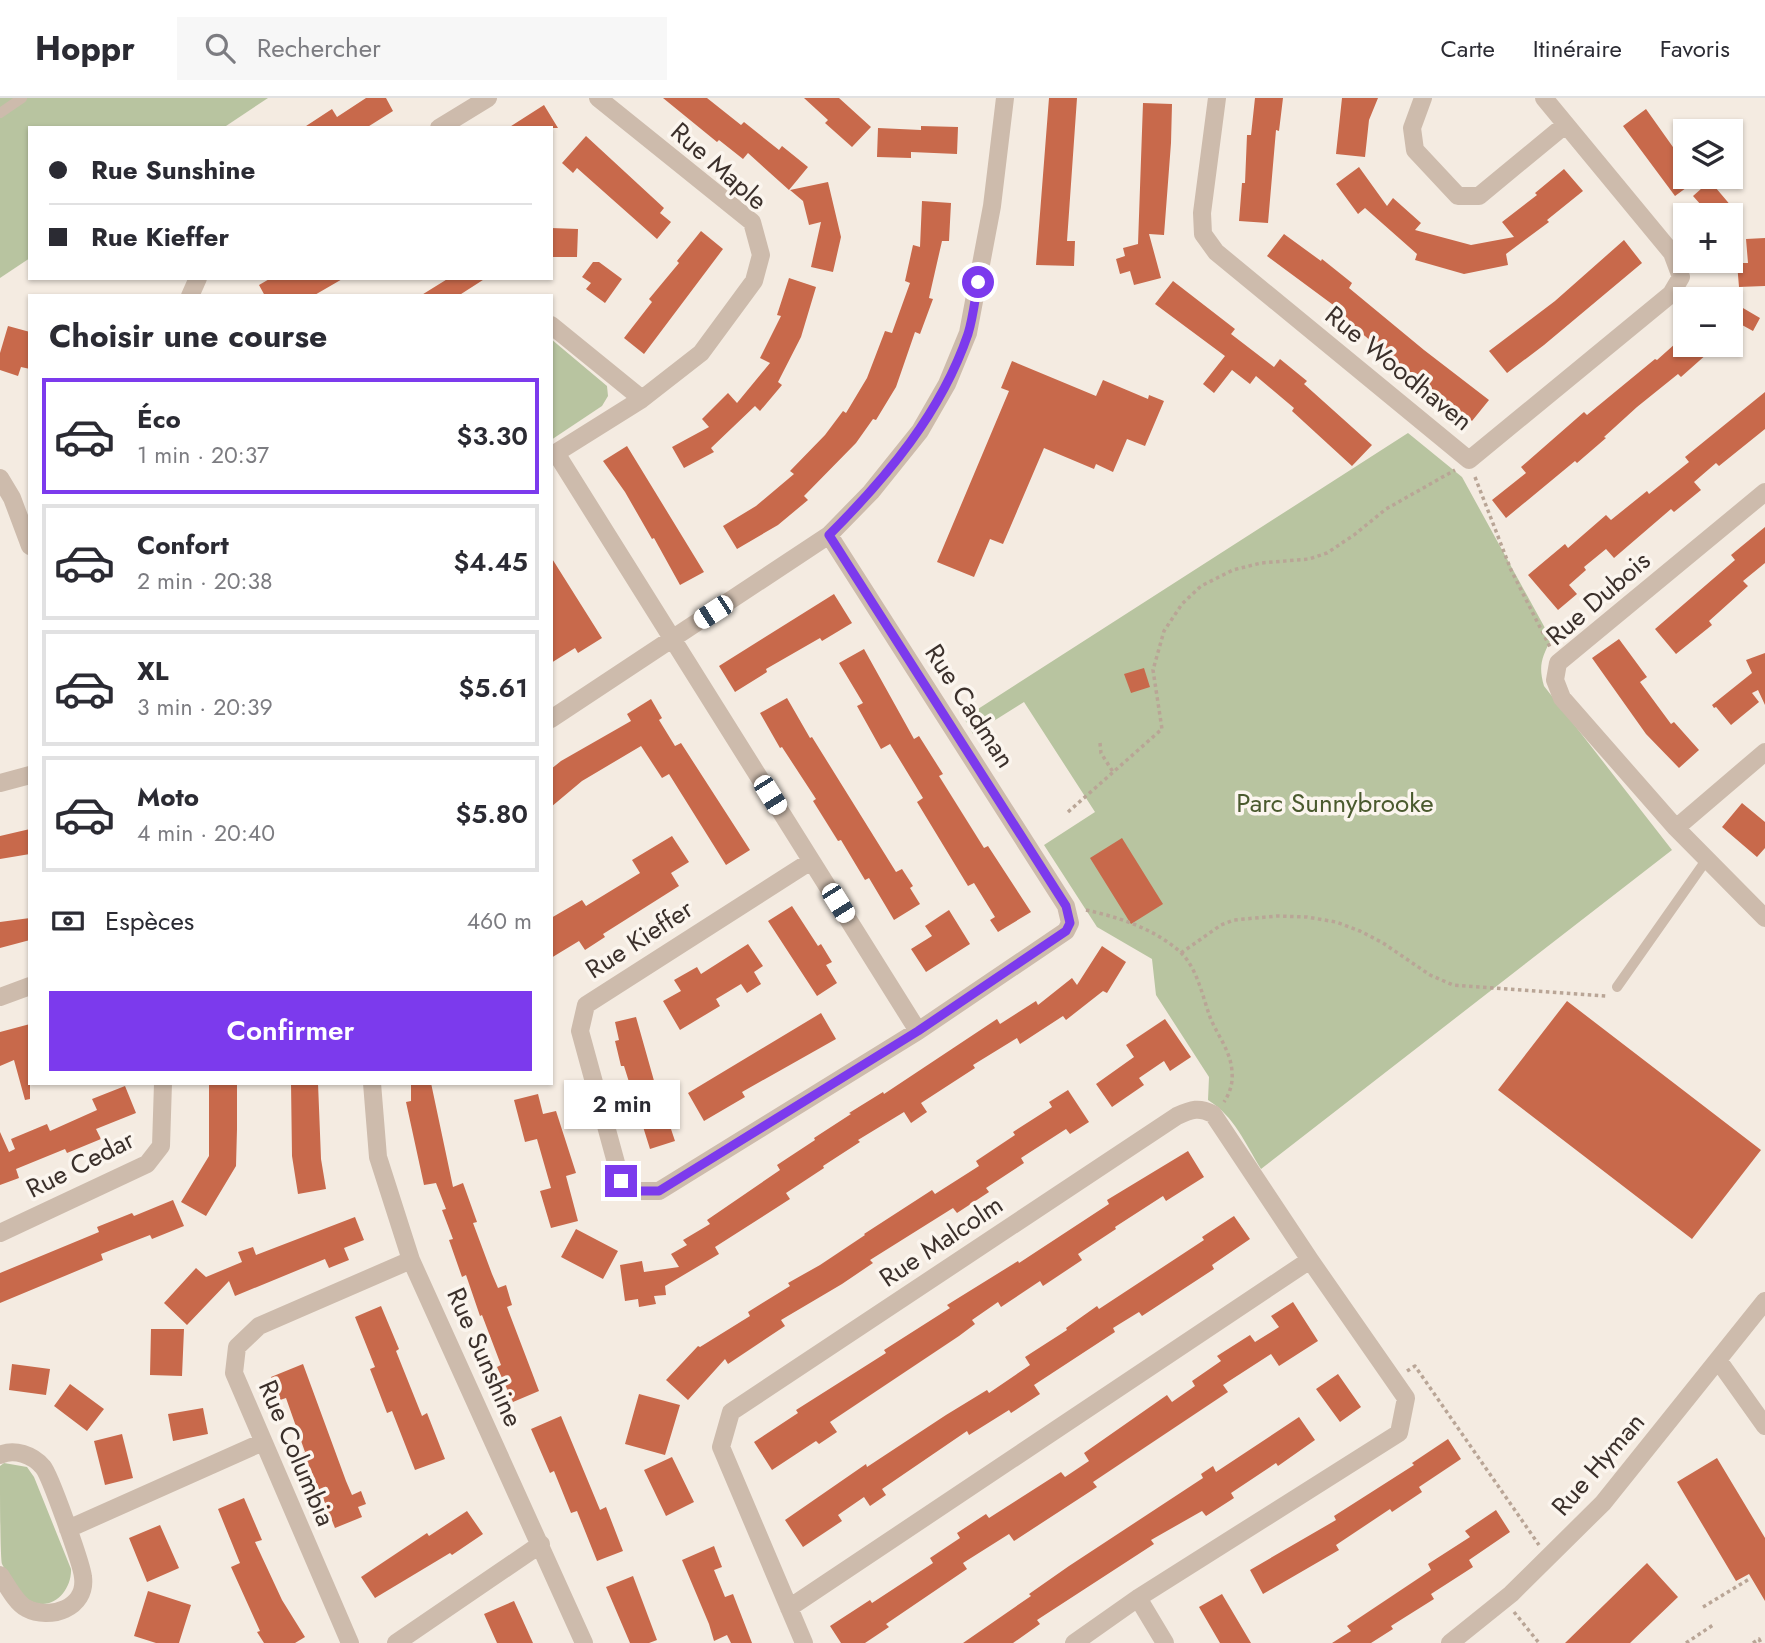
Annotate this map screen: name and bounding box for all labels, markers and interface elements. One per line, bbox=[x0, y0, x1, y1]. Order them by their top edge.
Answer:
search box bbox=[177, 17, 667, 80]
text: Hoppr bbox=[35, 25, 135, 72]
icon: search bbox=[201, 29, 239, 67]
text: Rechercher bbox=[257, 29, 381, 67]
text: Carte bbox=[1440, 31, 1495, 66]
text: Itinéraire bbox=[1533, 31, 1622, 66]
text: Favoris bbox=[1660, 31, 1730, 66]
street label: Rue Maple bbox=[662, 113, 776, 219]
map controls bbox=[1673, 119, 1743, 357]
button: layers bbox=[1673, 119, 1743, 189]
text: Rue Sunshine bbox=[91, 151, 255, 189]
button: + bbox=[1673, 203, 1743, 273]
text: Rue Kieffer bbox=[91, 218, 229, 256]
route start bbox=[962, 266, 994, 298]
button: − bbox=[1673, 287, 1743, 357]
street label: Rue Woodhaven bbox=[1317, 296, 1481, 440]
text: Choisir une course bbox=[49, 313, 327, 359]
text: Éco bbox=[137, 400, 181, 438]
icon: car bbox=[53, 405, 116, 468]
text: $3.30 bbox=[457, 417, 528, 455]
text: 1 min · 20:37 bbox=[137, 438, 269, 472]
text: Confort bbox=[137, 526, 229, 564]
icon: car bbox=[53, 531, 116, 594]
street label: Rue Dubois bbox=[1538, 542, 1658, 654]
text: $4.45 bbox=[453, 543, 528, 581]
text: 2 min · 20:38 bbox=[137, 564, 273, 598]
car bbox=[690, 592, 737, 632]
street label: Rue Cadman bbox=[916, 637, 1024, 775]
text: XL bbox=[137, 652, 169, 690]
icon: car bbox=[53, 657, 116, 720]
text: $5.61 bbox=[458, 669, 528, 707]
text: 3 min · 20:39 bbox=[137, 690, 273, 724]
car bbox=[750, 772, 791, 818]
text: Moto bbox=[137, 778, 199, 816]
icon: car bbox=[53, 783, 116, 846]
park label: Parc Sunnybrooke bbox=[1236, 784, 1434, 822]
text: $5.80 bbox=[455, 795, 528, 833]
text: 4 min · 20:40 bbox=[137, 816, 275, 850]
car bbox=[818, 880, 859, 926]
street label: Rue Kieffer bbox=[578, 890, 700, 988]
icon: cash bbox=[49, 902, 87, 940]
text: Espèces bbox=[105, 902, 194, 940]
text: 460 m bbox=[467, 904, 532, 938]
button: Confirmer bbox=[49, 991, 532, 1071]
callout: 2 min bbox=[563, 1080, 679, 1128]
text: 2 min bbox=[592, 1087, 652, 1121]
street label: Rue Cedar bbox=[19, 1121, 141, 1207]
route end bbox=[605, 1165, 637, 1197]
street label: Rue Malcolm bbox=[872, 1186, 1010, 1296]
street label: Rue Sunshine bbox=[437, 1281, 533, 1433]
street label: Rue Columbia bbox=[249, 1374, 345, 1532]
street label: Rue Hyman bbox=[1542, 1404, 1654, 1524]

